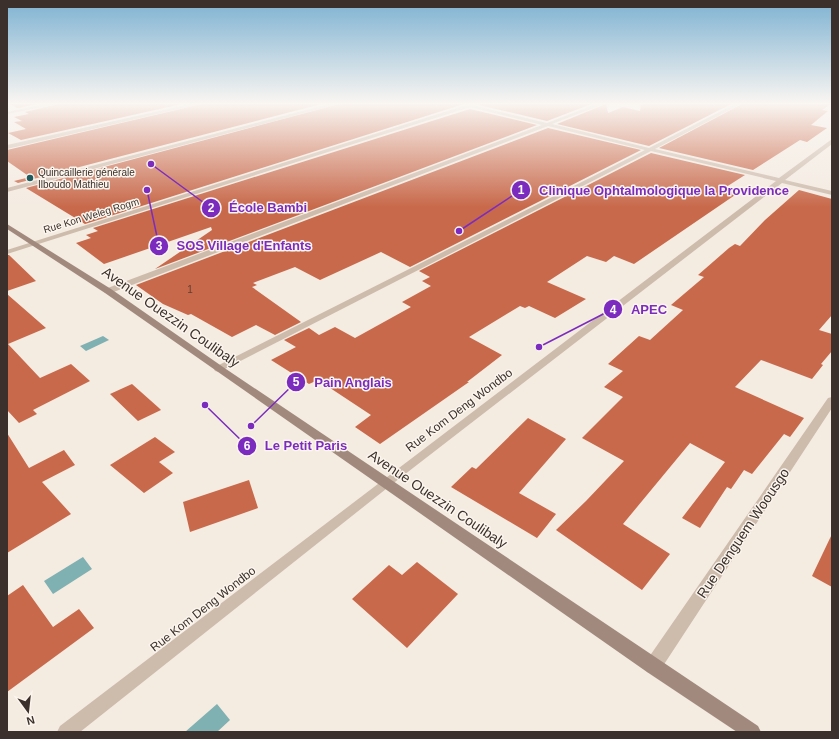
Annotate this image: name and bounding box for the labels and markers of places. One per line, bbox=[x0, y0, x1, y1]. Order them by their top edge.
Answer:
place label: Quincaillerie générale Ilboudo Mathieu bbox=[38, 167, 135, 190]
marker: Quincaillerie générale Ilboudo Mathieu bbox=[25, 173, 35, 183]
callout: Clinique Ophtalmologique la Providence bbox=[511, 178, 797, 203]
callout: École Bambi bbox=[201, 195, 316, 220]
callout: SOS Village d'Enfants bbox=[149, 233, 320, 258]
callout: APEC bbox=[603, 297, 675, 322]
callout: Pain Anglais bbox=[286, 370, 400, 395]
callout: Le Petit Paris bbox=[237, 433, 356, 458]

